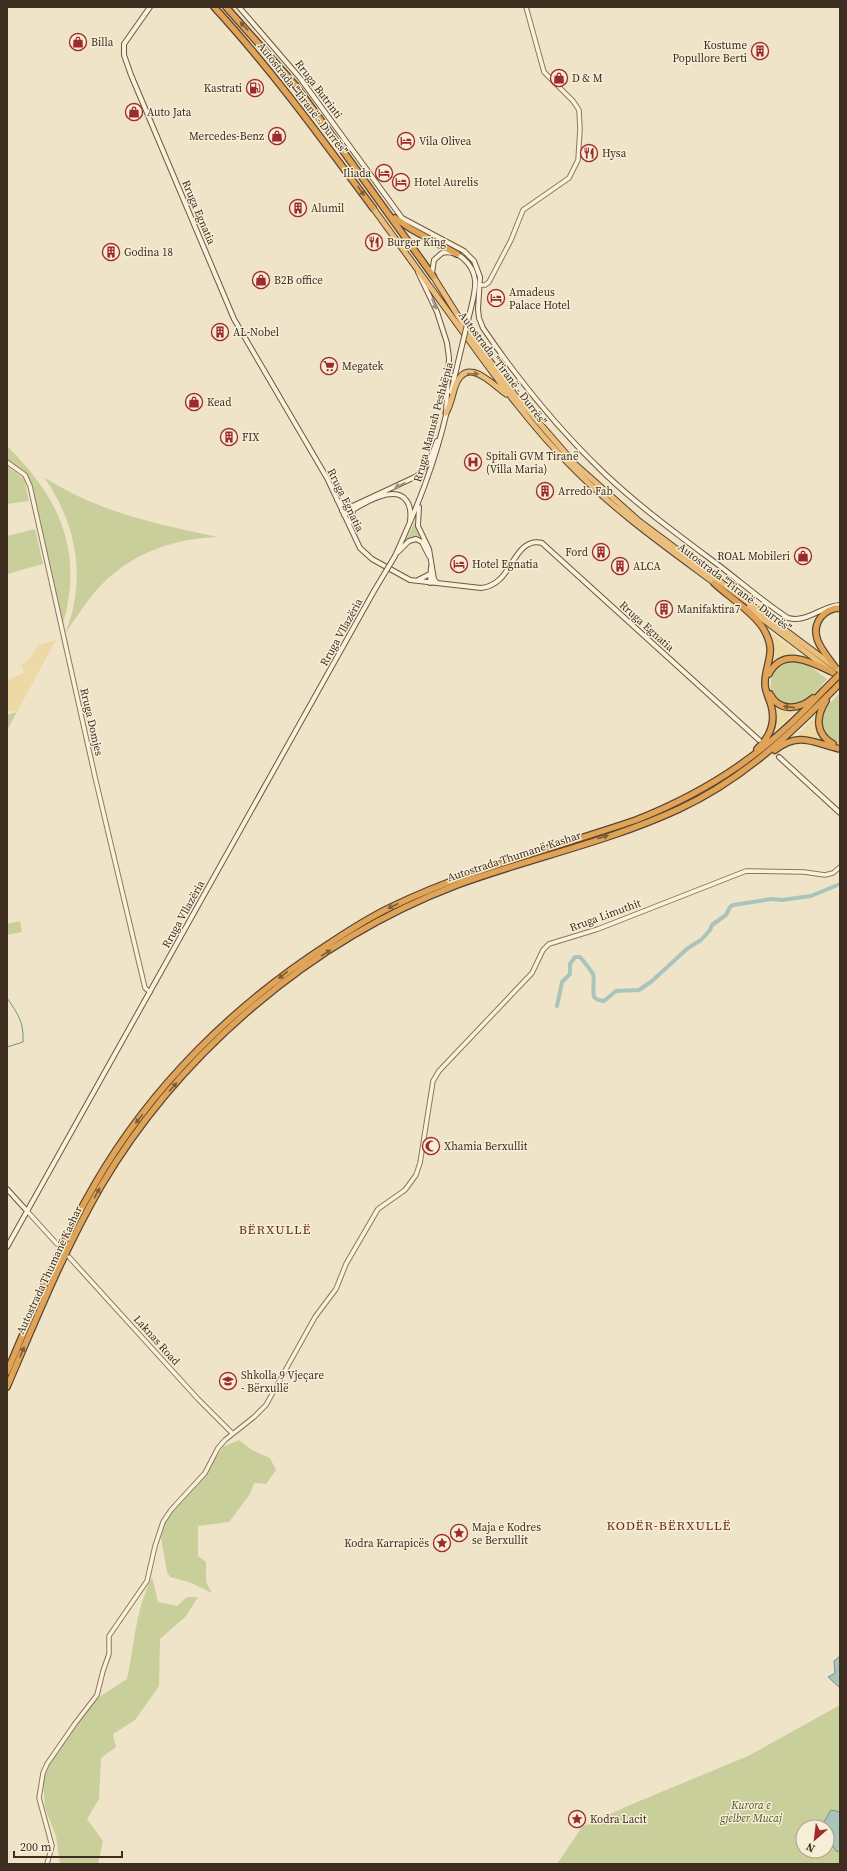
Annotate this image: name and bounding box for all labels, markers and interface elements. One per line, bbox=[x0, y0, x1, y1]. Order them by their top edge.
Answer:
one-way arrow bbox=[240, 21, 249, 31]
shop icon: Billa bbox=[68, 32, 88, 52]
place label: Billa bbox=[91, 35, 114, 50]
place label: Kostume Popullore Berti bbox=[673, 38, 747, 66]
street label: Autostrada "Tiranë - Durrës" bbox=[254, 39, 351, 158]
building icon: Kostume Popullore Berti bbox=[750, 41, 770, 61]
street label: Rruga Butrinti bbox=[292, 57, 346, 122]
shop icon: D & M bbox=[549, 68, 569, 88]
place label: D & M bbox=[572, 71, 603, 86]
fuel station icon: Kastrati bbox=[245, 78, 265, 98]
place label: Kastrati bbox=[204, 81, 242, 96]
shop icon: Auto Jata bbox=[124, 102, 144, 122]
place label: Auto Jata bbox=[147, 105, 192, 120]
shop icon: Mercedes-Benz bbox=[267, 126, 287, 146]
place label: Mercedes-Benz bbox=[189, 129, 264, 144]
hotel icon: Vila Olivea bbox=[396, 131, 416, 151]
place label: Vila Olivea bbox=[419, 134, 472, 149]
restaurant icon: Hysa bbox=[579, 143, 599, 163]
place label: Hysa bbox=[602, 146, 627, 161]
hotel icon: Iliada bbox=[374, 163, 394, 183]
place label: Iliada bbox=[343, 166, 371, 181]
hotel icon: Hotel Aurelis bbox=[391, 172, 411, 192]
place label: Hotel Aurelis bbox=[414, 175, 478, 190]
street label: Rruga Egnatia bbox=[178, 178, 219, 247]
one-way arrow bbox=[357, 186, 365, 197]
building icon: Alumil bbox=[288, 198, 308, 218]
place label: Alumil bbox=[311, 201, 344, 216]
restaurant icon: Burger King bbox=[364, 232, 384, 252]
place label: Burger King bbox=[387, 235, 446, 250]
building icon: Godina 18 bbox=[101, 242, 121, 262]
place label: Godina 18 bbox=[124, 245, 173, 260]
shop icon: B2B office bbox=[251, 270, 271, 290]
place label: B2B office bbox=[274, 273, 323, 288]
place label: Amadeus Palace Hotel bbox=[509, 285, 570, 313]
hotel icon: Amadeus Palace Hotel bbox=[486, 288, 506, 308]
one-way arrow bbox=[431, 299, 437, 310]
street label: Autostrada "Tiranë - Durrës" bbox=[455, 309, 550, 428]
building icon: AL-Nobel bbox=[210, 322, 230, 342]
place label: AL-Nobel bbox=[233, 325, 279, 340]
supermarket icon: Megatek bbox=[319, 356, 339, 376]
place label: Megatek bbox=[342, 359, 384, 374]
street label: Rruga Manush Peshkëpia bbox=[410, 360, 457, 484]
one-way arrow bbox=[467, 371, 480, 377]
shop icon: Kead bbox=[184, 392, 204, 412]
place label: Kead bbox=[207, 395, 232, 410]
building icon: FIX bbox=[219, 427, 239, 447]
place label: FIX bbox=[242, 430, 260, 445]
place label: Spitali GVM Tiranë (Villa Maria) bbox=[486, 449, 579, 477]
hospital icon: Spitali GVM Tiranë (Villa Maria) bbox=[463, 452, 483, 472]
street label: Rruga Egnatia bbox=[324, 466, 368, 535]
building icon: Arredo Fab bbox=[535, 481, 555, 501]
one-way arrow bbox=[393, 482, 405, 488]
place label: Arredo Fab bbox=[558, 484, 613, 499]
street label: Autostrada "Tiranë - Durrës" bbox=[675, 540, 795, 635]
building icon: Ford bbox=[591, 542, 611, 562]
place label: Ford bbox=[565, 545, 589, 560]
shop icon: ROAL Mobileri bbox=[793, 546, 813, 566]
place label: ROAL Mobileri bbox=[717, 549, 790, 564]
hotel icon: Hotel Egnatia bbox=[449, 554, 469, 574]
building icon: ALCA bbox=[610, 556, 630, 576]
place label: Hotel Egnatia bbox=[472, 557, 539, 572]
place label: ALCA bbox=[633, 559, 661, 574]
street label: Rruga Vllazëria bbox=[317, 595, 366, 669]
street label: Rruga Egnatia bbox=[616, 598, 678, 655]
building icon: Manifaktira7 bbox=[654, 599, 674, 619]
place label: Manifaktira7 bbox=[677, 602, 741, 617]
street label: Rruga Domjes bbox=[76, 687, 107, 758]
one-way arrow bbox=[783, 704, 795, 710]
street label: Autostrada Thumanë Kashar bbox=[445, 828, 583, 885]
one-way arrow bbox=[598, 834, 610, 840]
street label: Rruga Vllazëria bbox=[159, 877, 208, 951]
street label: Rruga Limuthit bbox=[567, 895, 643, 935]
one-way arrow bbox=[387, 903, 399, 909]
one-way arrow bbox=[320, 950, 332, 957]
one-way arrow bbox=[278, 971, 289, 979]
one-way arrow bbox=[168, 1082, 177, 1093]
one-way arrow bbox=[135, 1114, 143, 1125]
mosque icon: Xhamia Berxullit bbox=[421, 1136, 441, 1156]
place label: Xhamia Berxullit bbox=[444, 1139, 528, 1154]
one-way arrow bbox=[94, 1187, 101, 1199]
street label: Autostrada Thumanë Kashar bbox=[13, 1203, 86, 1337]
district label: BËRXULLË bbox=[239, 1221, 311, 1238]
street label: Laknas Road bbox=[130, 1312, 184, 1369]
one-way arrow bbox=[20, 1345, 26, 1357]
place label: Shkolla 9 Vjeçare - Bërxullë bbox=[241, 1368, 324, 1396]
school or university icon: Shkolla 9 Vjeçare - Bërxullë bbox=[218, 1371, 238, 1391]
district label: KODËR-BËRXULLË bbox=[607, 1517, 731, 1534]
place label: Maja e Kodres se Berxullit bbox=[472, 1520, 541, 1548]
place icon: Maja e Kodres se Berxullit bbox=[449, 1523, 469, 1543]
place icon: Kodra Karrapicës bbox=[432, 1533, 452, 1553]
place label: Kodra Karrapicës bbox=[344, 1536, 429, 1551]
park label: Kurora e gjelber Mucaj bbox=[719, 1798, 783, 1826]
place icon: Kodra Lacit bbox=[567, 1809, 587, 1829]
place label: Kodra Lacit bbox=[590, 1812, 647, 1827]
north arrow bbox=[795, 1819, 835, 1859]
scale bar bbox=[14, 1833, 122, 1859]
text: 200 m bbox=[20, 1839, 52, 1855]
text: N bbox=[803, 1839, 818, 1856]

